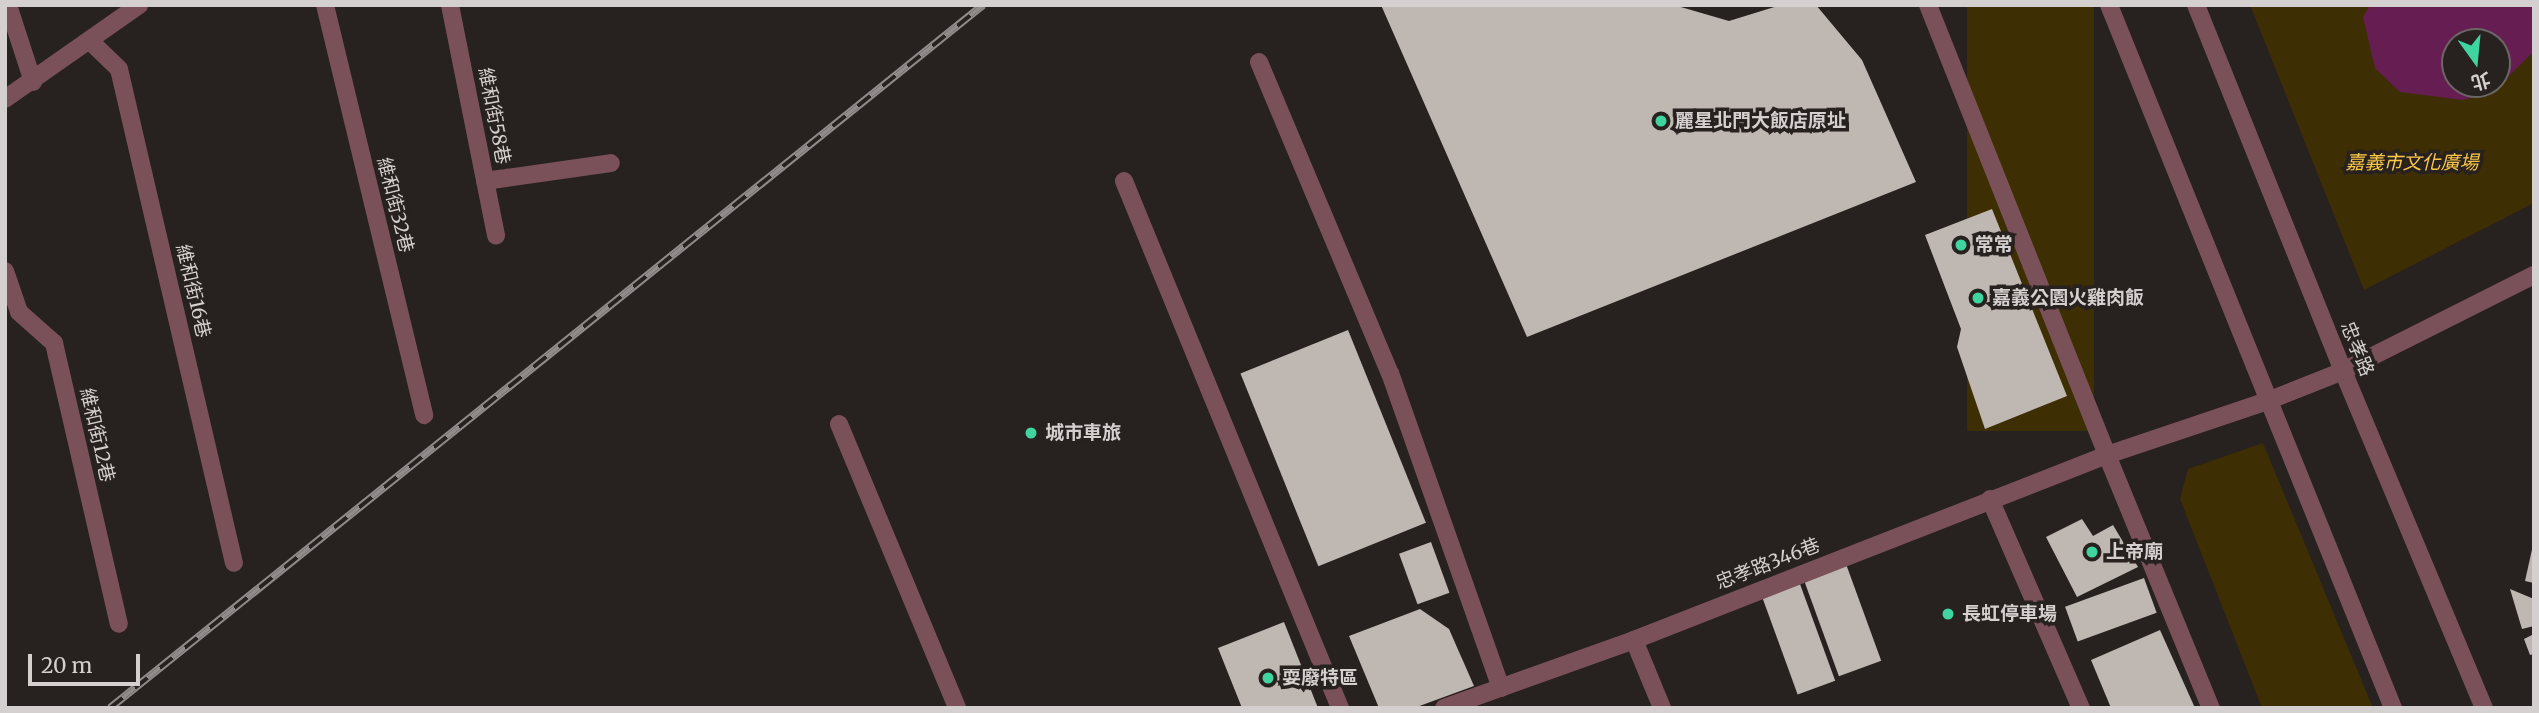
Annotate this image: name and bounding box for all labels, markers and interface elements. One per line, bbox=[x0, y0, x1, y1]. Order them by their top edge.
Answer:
north arrow bbox=[2441, 28, 2511, 98]
street label: 維和街58巷 bbox=[473, 66, 515, 166]
text: 北 bbox=[2469, 67, 2493, 95]
place label: 麗星北門大飯店原址 bbox=[1675, 110, 1846, 132]
marker: 麗星北門大飯店原址 bbox=[1653, 113, 1669, 129]
park label: 嘉義市文化廣場 bbox=[2346, 152, 2478, 174]
street label: 維和街32巷 bbox=[372, 155, 418, 255]
place label: 常常 bbox=[1975, 234, 2013, 256]
marker: 常常 bbox=[1953, 237, 1969, 253]
street label: 維和街16巷 bbox=[171, 242, 215, 340]
place label: 嘉義公園火雞肉飯 bbox=[1992, 287, 2144, 309]
marker: 嘉義公園火雞肉飯 bbox=[1970, 290, 1986, 306]
street label: 忠孝路 bbox=[2336, 318, 2378, 380]
street label: 維和街12巷 bbox=[75, 386, 119, 484]
place label: 城市車旅 bbox=[1045, 422, 1121, 444]
marker: 城市車旅 bbox=[1023, 425, 1039, 441]
street label: 忠孝路346巷 bbox=[1713, 534, 1823, 594]
place label: 上帝廟 bbox=[2106, 541, 2163, 563]
marker: 上帝廟 bbox=[2084, 544, 2100, 560]
place label: 長虹停車場 bbox=[1962, 603, 2057, 625]
marker: 長虹停車場 bbox=[1940, 606, 1956, 622]
scale bar bbox=[32, 640, 144, 684]
text: 20 m bbox=[41, 652, 92, 679]
place label: 耍廢特區 bbox=[1282, 667, 1358, 689]
marker: 耍廢特區 bbox=[1260, 670, 1276, 686]

